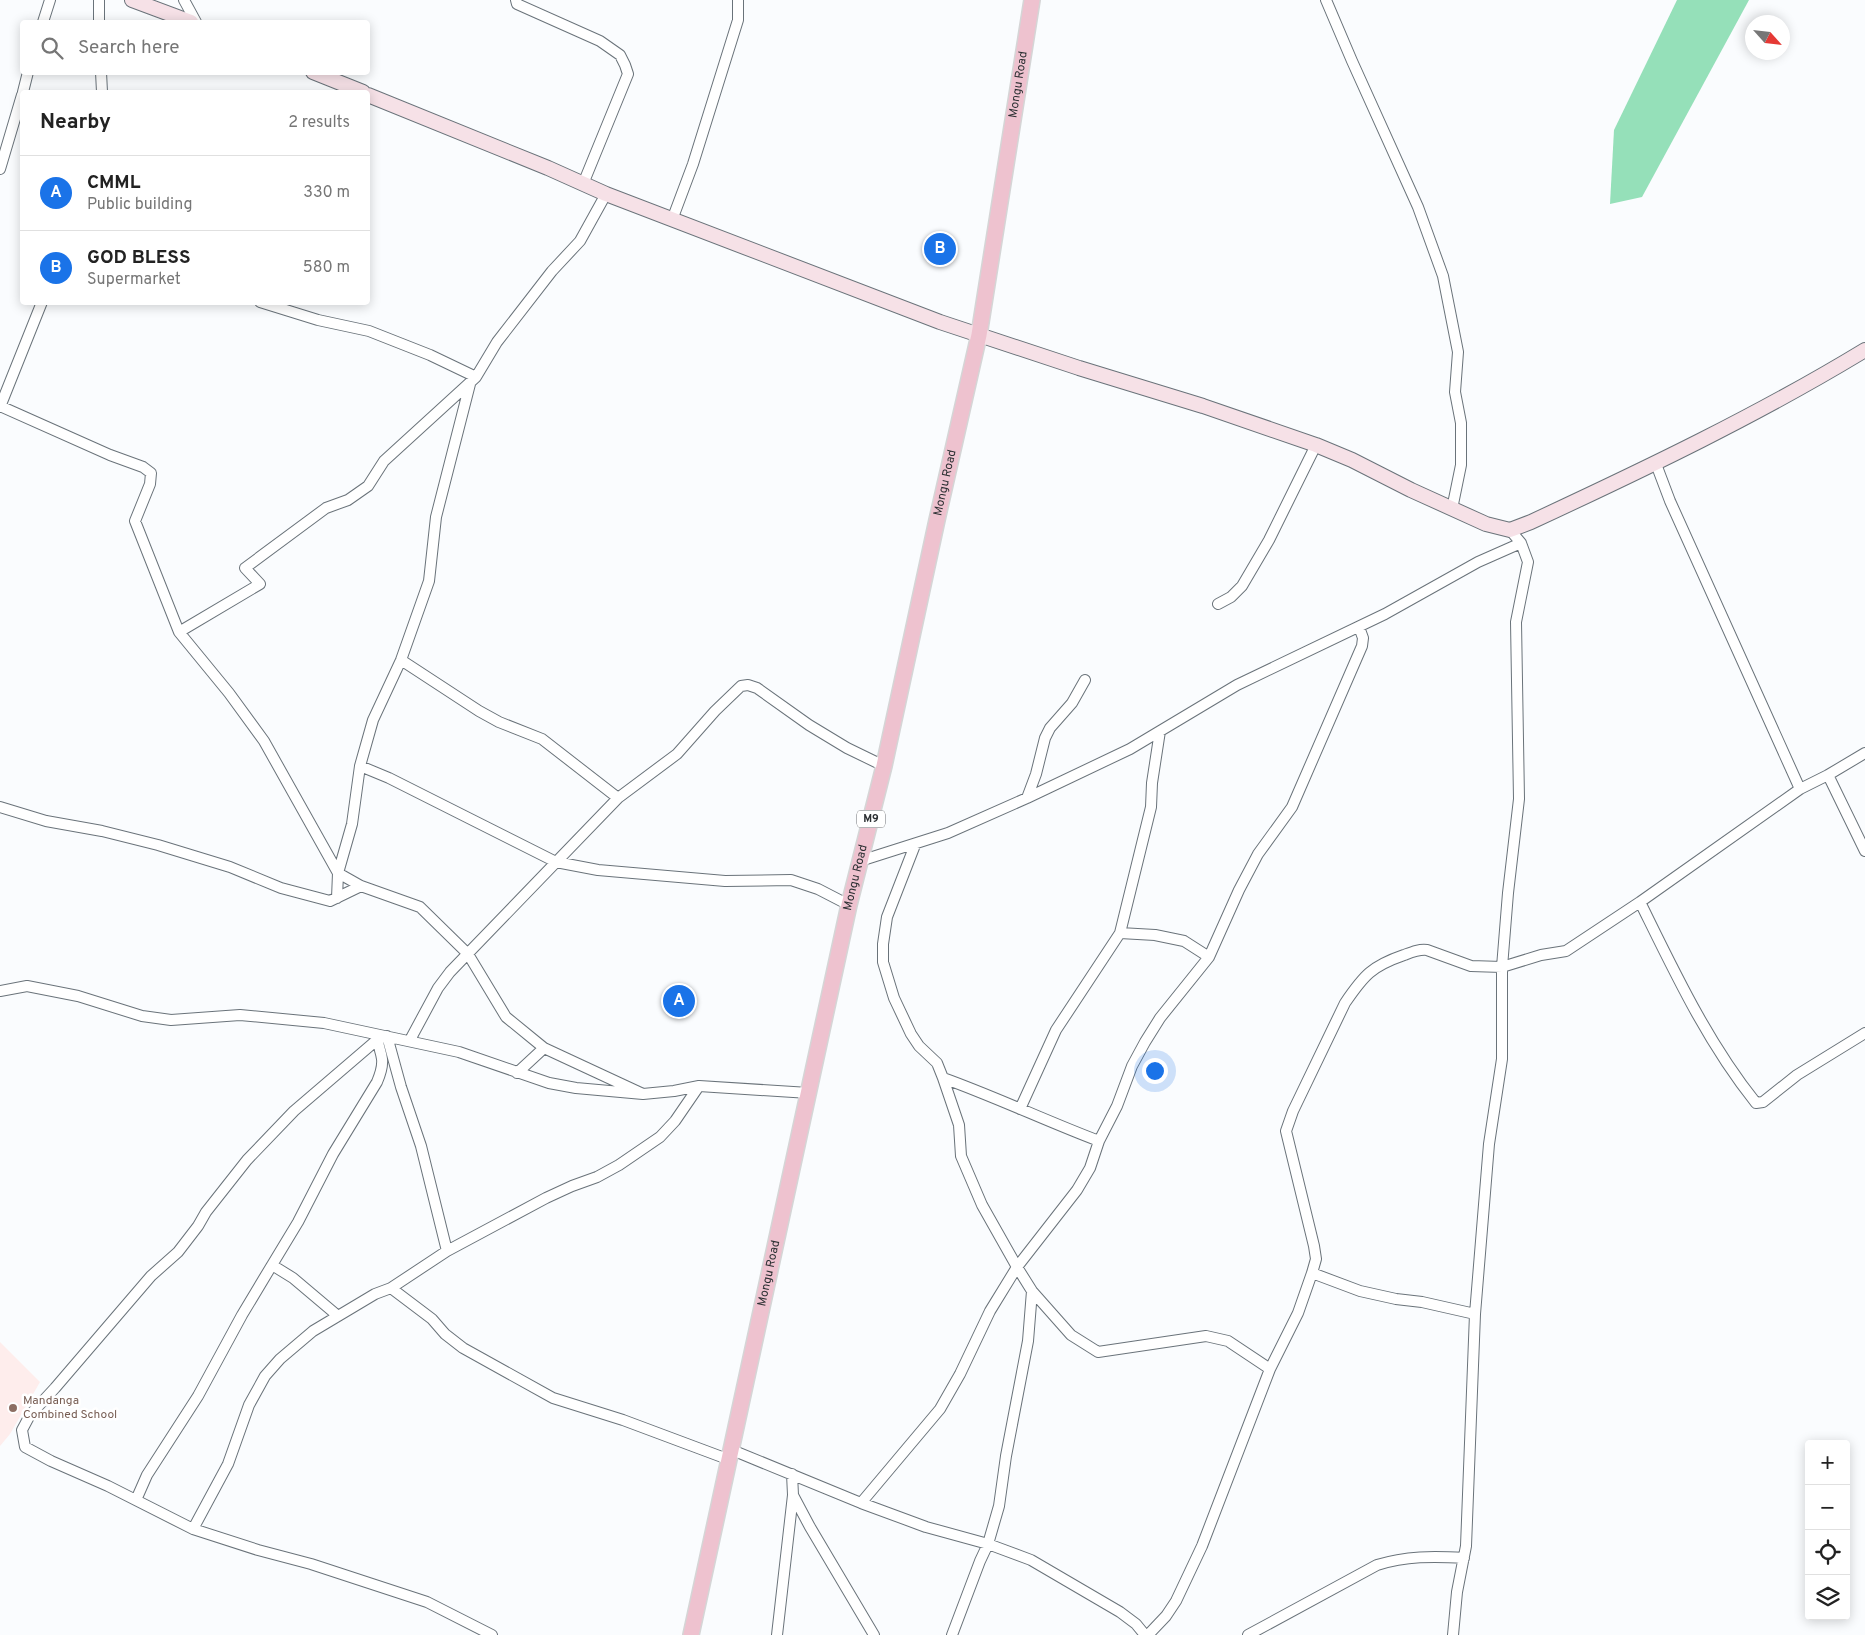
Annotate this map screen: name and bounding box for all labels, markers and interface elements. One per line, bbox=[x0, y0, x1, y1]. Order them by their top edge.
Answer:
north arrow bbox=[1745, 15, 1790, 60]
search box bbox=[20, 20, 370, 75]
icon: search bbox=[38, 34, 66, 62]
text: Search here bbox=[78, 36, 180, 60]
street label: Mongu Road bbox=[1005, 50, 1032, 119]
text: Nearby bbox=[40, 109, 111, 136]
text: 2 results bbox=[288, 113, 350, 133]
text: CMML bbox=[87, 171, 140, 195]
text: A bbox=[50, 183, 62, 203]
text: 330 m bbox=[303, 183, 350, 203]
text: Public building bbox=[87, 195, 192, 215]
pin: B bbox=[924, 230, 956, 268]
text: GOD BLESS bbox=[87, 246, 191, 270]
text: B bbox=[50, 258, 62, 278]
text: 580 m bbox=[303, 258, 350, 278]
text: Supermarket bbox=[87, 270, 181, 290]
street label: Mongu Road bbox=[930, 448, 961, 517]
road number: M9 bbox=[857, 811, 885, 828]
street label: Mongu Road bbox=[840, 843, 872, 912]
pin: A bbox=[663, 982, 695, 1020]
your location bbox=[1142, 1058, 1168, 1084]
street label: Mongu Road bbox=[754, 1239, 784, 1308]
place label: Mandanga Combined School bbox=[23, 1393, 117, 1423]
marker: Mandanga Combined School bbox=[7, 1402, 19, 1414]
map controls bbox=[1805, 1440, 1850, 1620]
button: + bbox=[1805, 1440, 1850, 1485]
button: − bbox=[1805, 1485, 1850, 1530]
button: locate bbox=[1805, 1530, 1850, 1575]
button: layers bbox=[1805, 1575, 1850, 1620]

